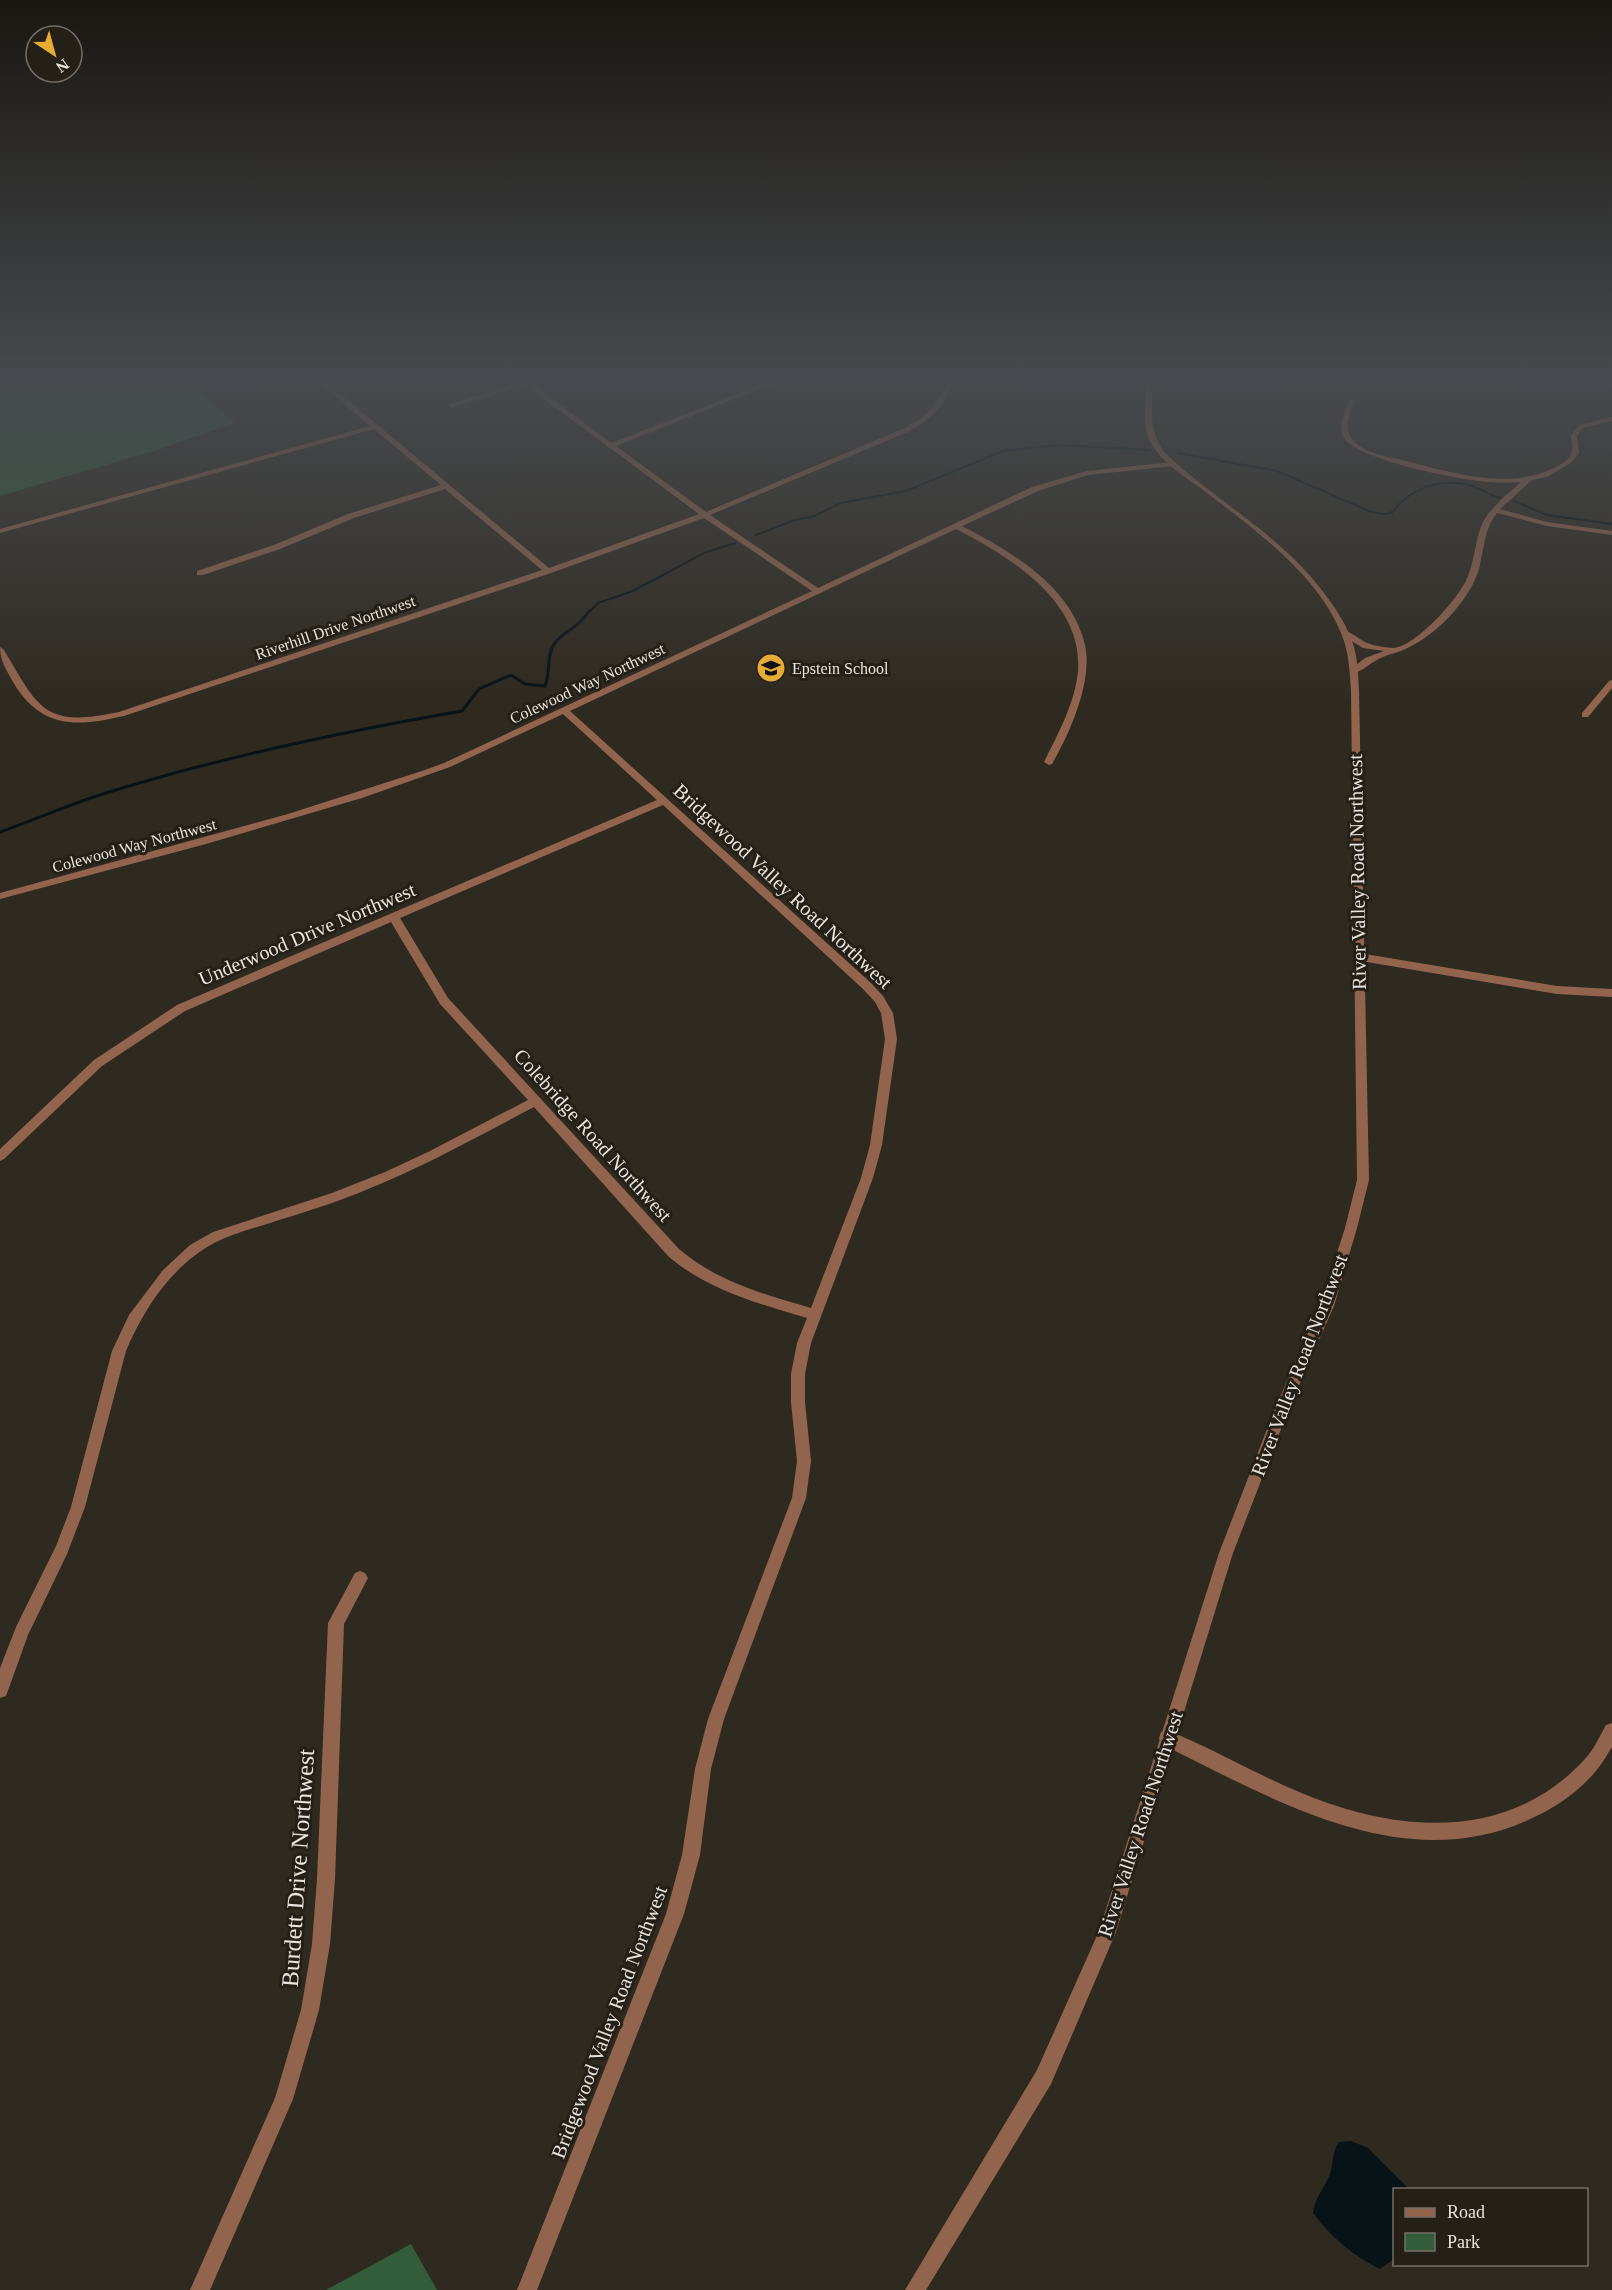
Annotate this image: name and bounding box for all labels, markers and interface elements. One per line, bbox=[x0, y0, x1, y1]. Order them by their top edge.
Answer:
north arrow bbox=[24, 24, 84, 84]
text: N bbox=[52, 55, 72, 76]
street label: Riverhill Drive Northwest bbox=[253, 592, 418, 663]
street label: Colewood Way Northwest bbox=[507, 640, 668, 728]
school or university icon: Epstein School bbox=[755, 652, 787, 684]
place label: Epstein School bbox=[792, 660, 889, 678]
street label: River Valley Road Northwest bbox=[1344, 754, 1371, 990]
street label: Bridgewood Valley Road Northwest bbox=[669, 779, 897, 994]
street label: Colewood Way Northwest bbox=[50, 815, 219, 877]
street label: Underwood Drive Northwest bbox=[195, 878, 419, 990]
street label: Colebridge Road Northwest bbox=[509, 1044, 677, 1227]
street label: River Valley Road Northwest bbox=[1246, 1251, 1353, 1479]
street label: River Valley Road Northwest bbox=[1093, 1708, 1188, 1940]
street label: Burdett Drive Northwest bbox=[277, 1748, 319, 1988]
street label: Bridgewood Valley Road Northwest bbox=[547, 1882, 672, 2162]
legend bbox=[1393, 2188, 1588, 2266]
text: Road bbox=[1447, 2202, 1485, 2222]
text: Park bbox=[1447, 2232, 1480, 2252]

